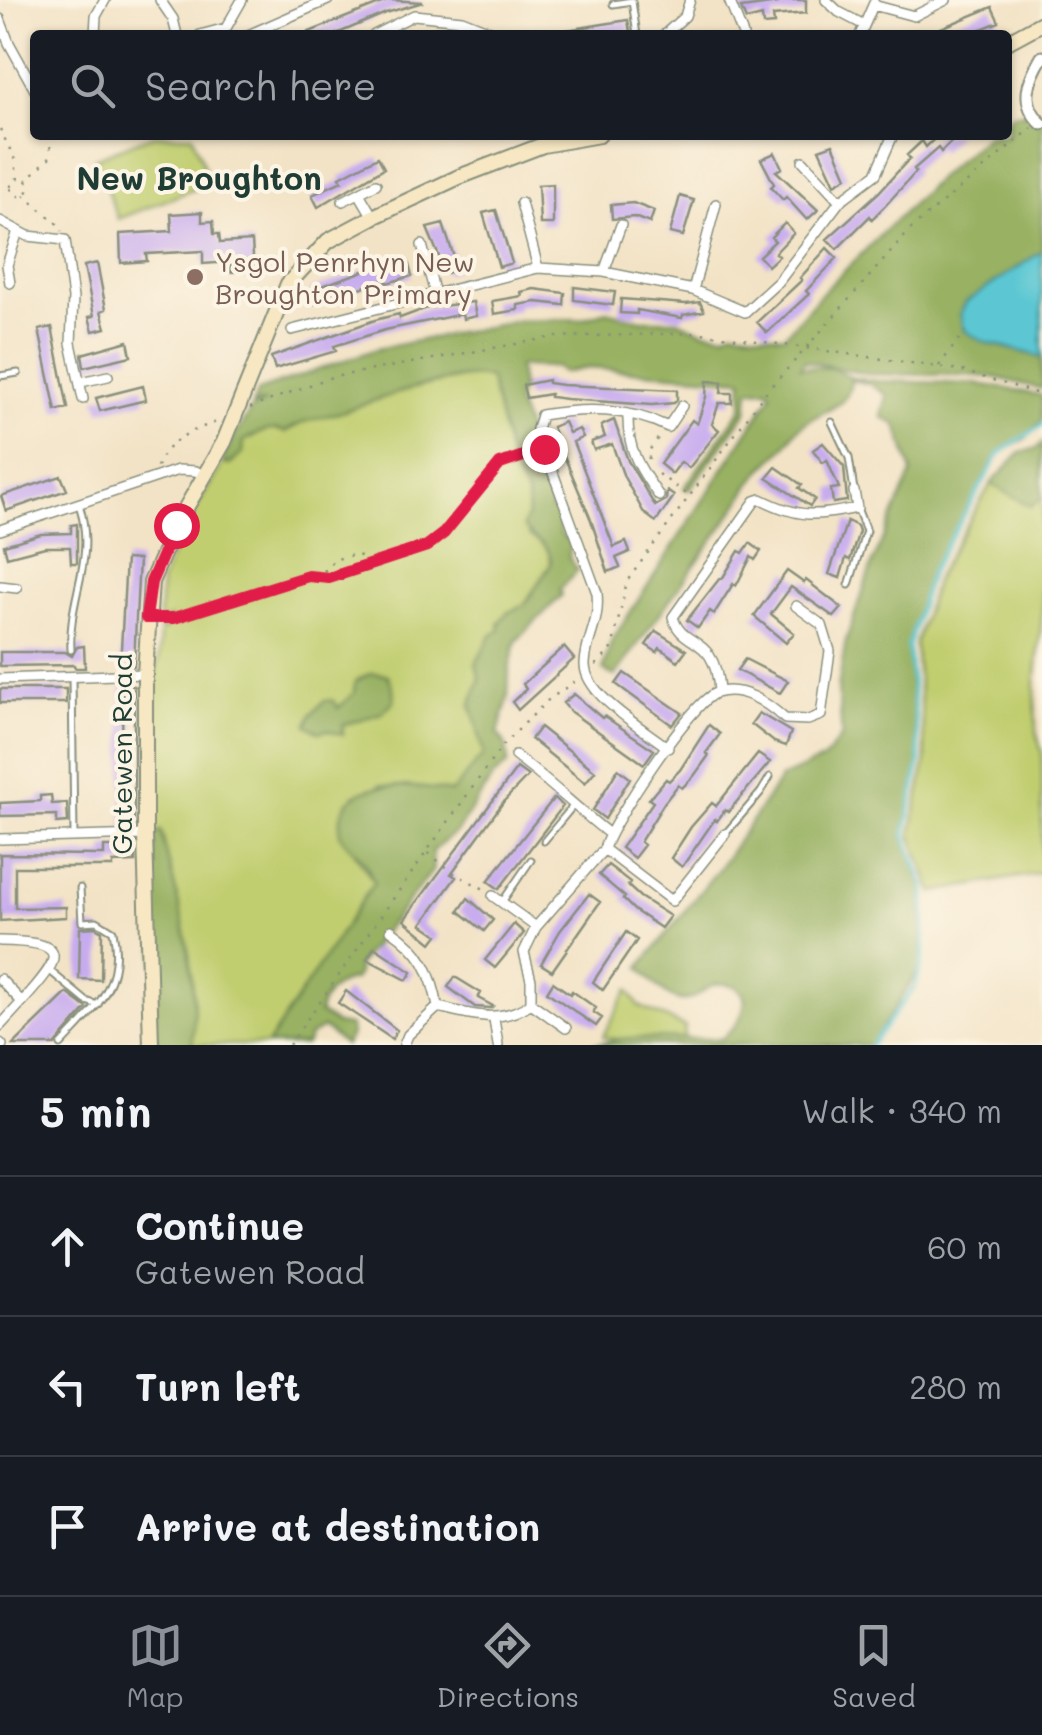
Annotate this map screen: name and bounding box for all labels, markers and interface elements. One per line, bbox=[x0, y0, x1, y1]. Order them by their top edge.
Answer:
search box bbox=[30, 30, 1012, 140]
icon: search bbox=[65, 58, 120, 113]
text: Search here bbox=[145, 60, 376, 110]
district label: New Broughton bbox=[76, 156, 322, 198]
place label: Ysgol Penrhyn New Broughton Primary bbox=[215, 243, 474, 311]
marker: Ysgol Penrhyn New Broughton Primary bbox=[184, 266, 206, 288]
route end bbox=[522, 427, 568, 473]
route start bbox=[154, 503, 200, 549]
street label: Gatewen Road bbox=[103, 653, 139, 855]
text: 5 min bbox=[40, 1083, 151, 1138]
text: Walk · 340 m bbox=[801, 1089, 1002, 1131]
text: Continue bbox=[135, 1200, 304, 1250]
icon: ahead bbox=[40, 1219, 95, 1274]
text: 60 m bbox=[927, 1225, 1002, 1267]
text: Gatewen Road bbox=[135, 1250, 365, 1292]
icon: left bbox=[40, 1359, 95, 1414]
text: Turn left bbox=[135, 1361, 301, 1411]
text: 280 m bbox=[909, 1365, 1002, 1407]
icon: arrive bbox=[40, 1499, 95, 1554]
text: Arrive at destination bbox=[135, 1501, 540, 1551]
tab: Map bbox=[127, 1618, 184, 1714]
tab: Directions bbox=[437, 1618, 579, 1714]
tab: Saved bbox=[832, 1618, 915, 1714]

